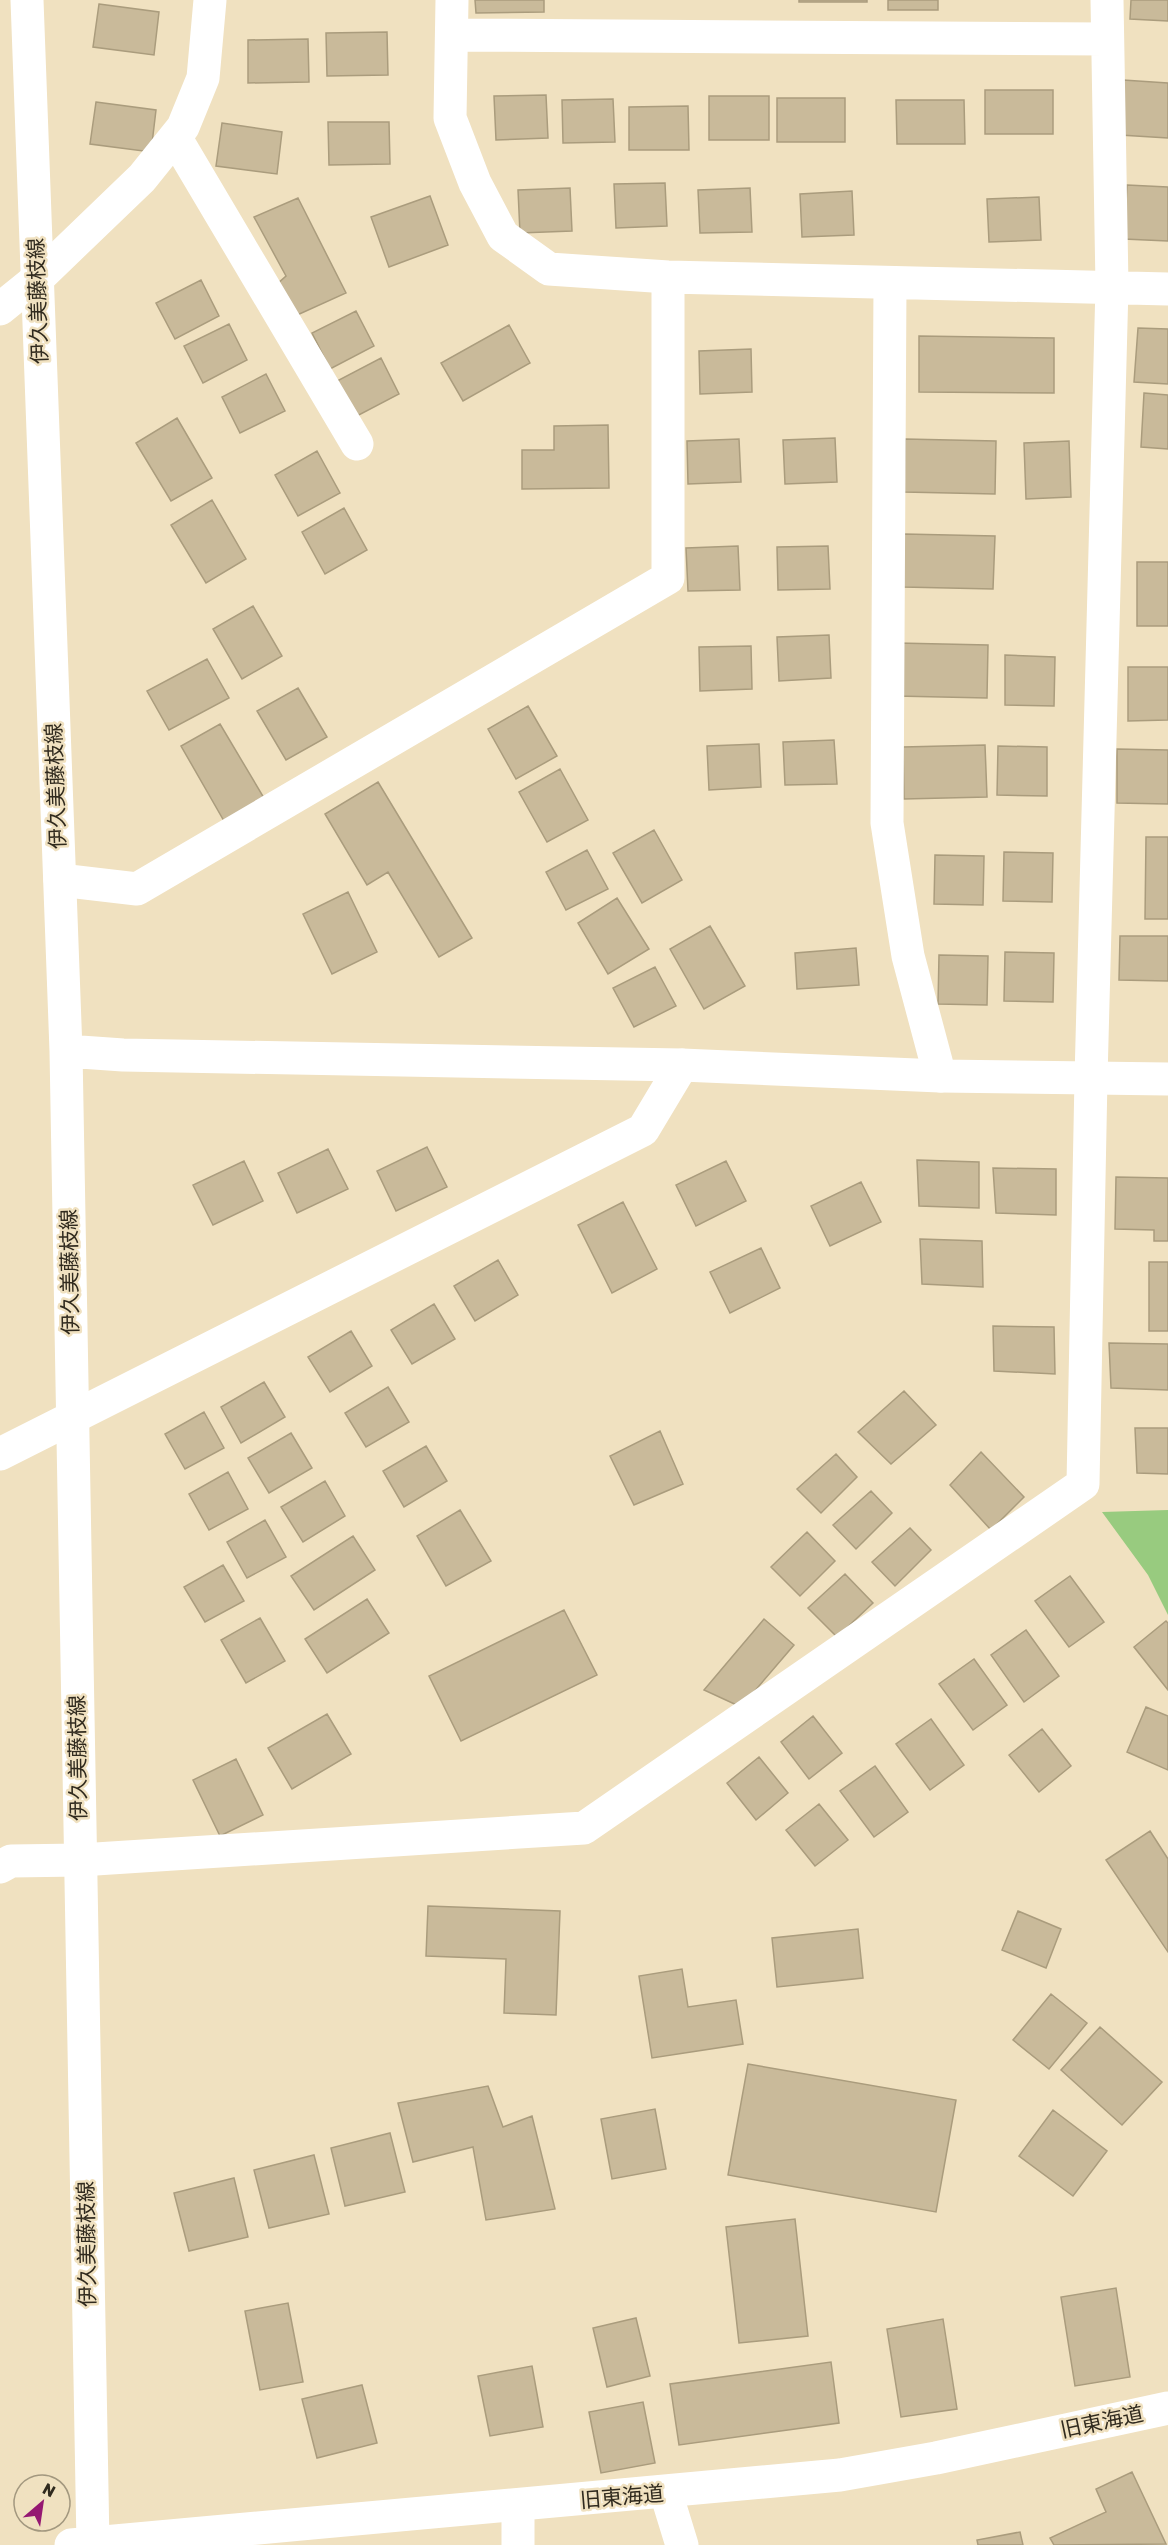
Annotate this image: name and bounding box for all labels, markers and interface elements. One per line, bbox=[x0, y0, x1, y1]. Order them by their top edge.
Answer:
street label: 伊久美藤枝線 bbox=[23, 238, 52, 364]
street label: 伊久美藤枝線 bbox=[41, 723, 70, 849]
street label: 伊久美藤枝線 bbox=[56, 1209, 83, 1335]
street label: 伊久美藤枝線 bbox=[64, 1695, 91, 1821]
street label: 伊久美藤枝線 bbox=[73, 2181, 100, 2307]
street label: 旧東海道 bbox=[1058, 2401, 1146, 2442]
north arrow bbox=[12, 2473, 72, 2533]
text: N bbox=[39, 2479, 59, 2501]
street label: 旧東海道 bbox=[579, 2480, 665, 2513]

